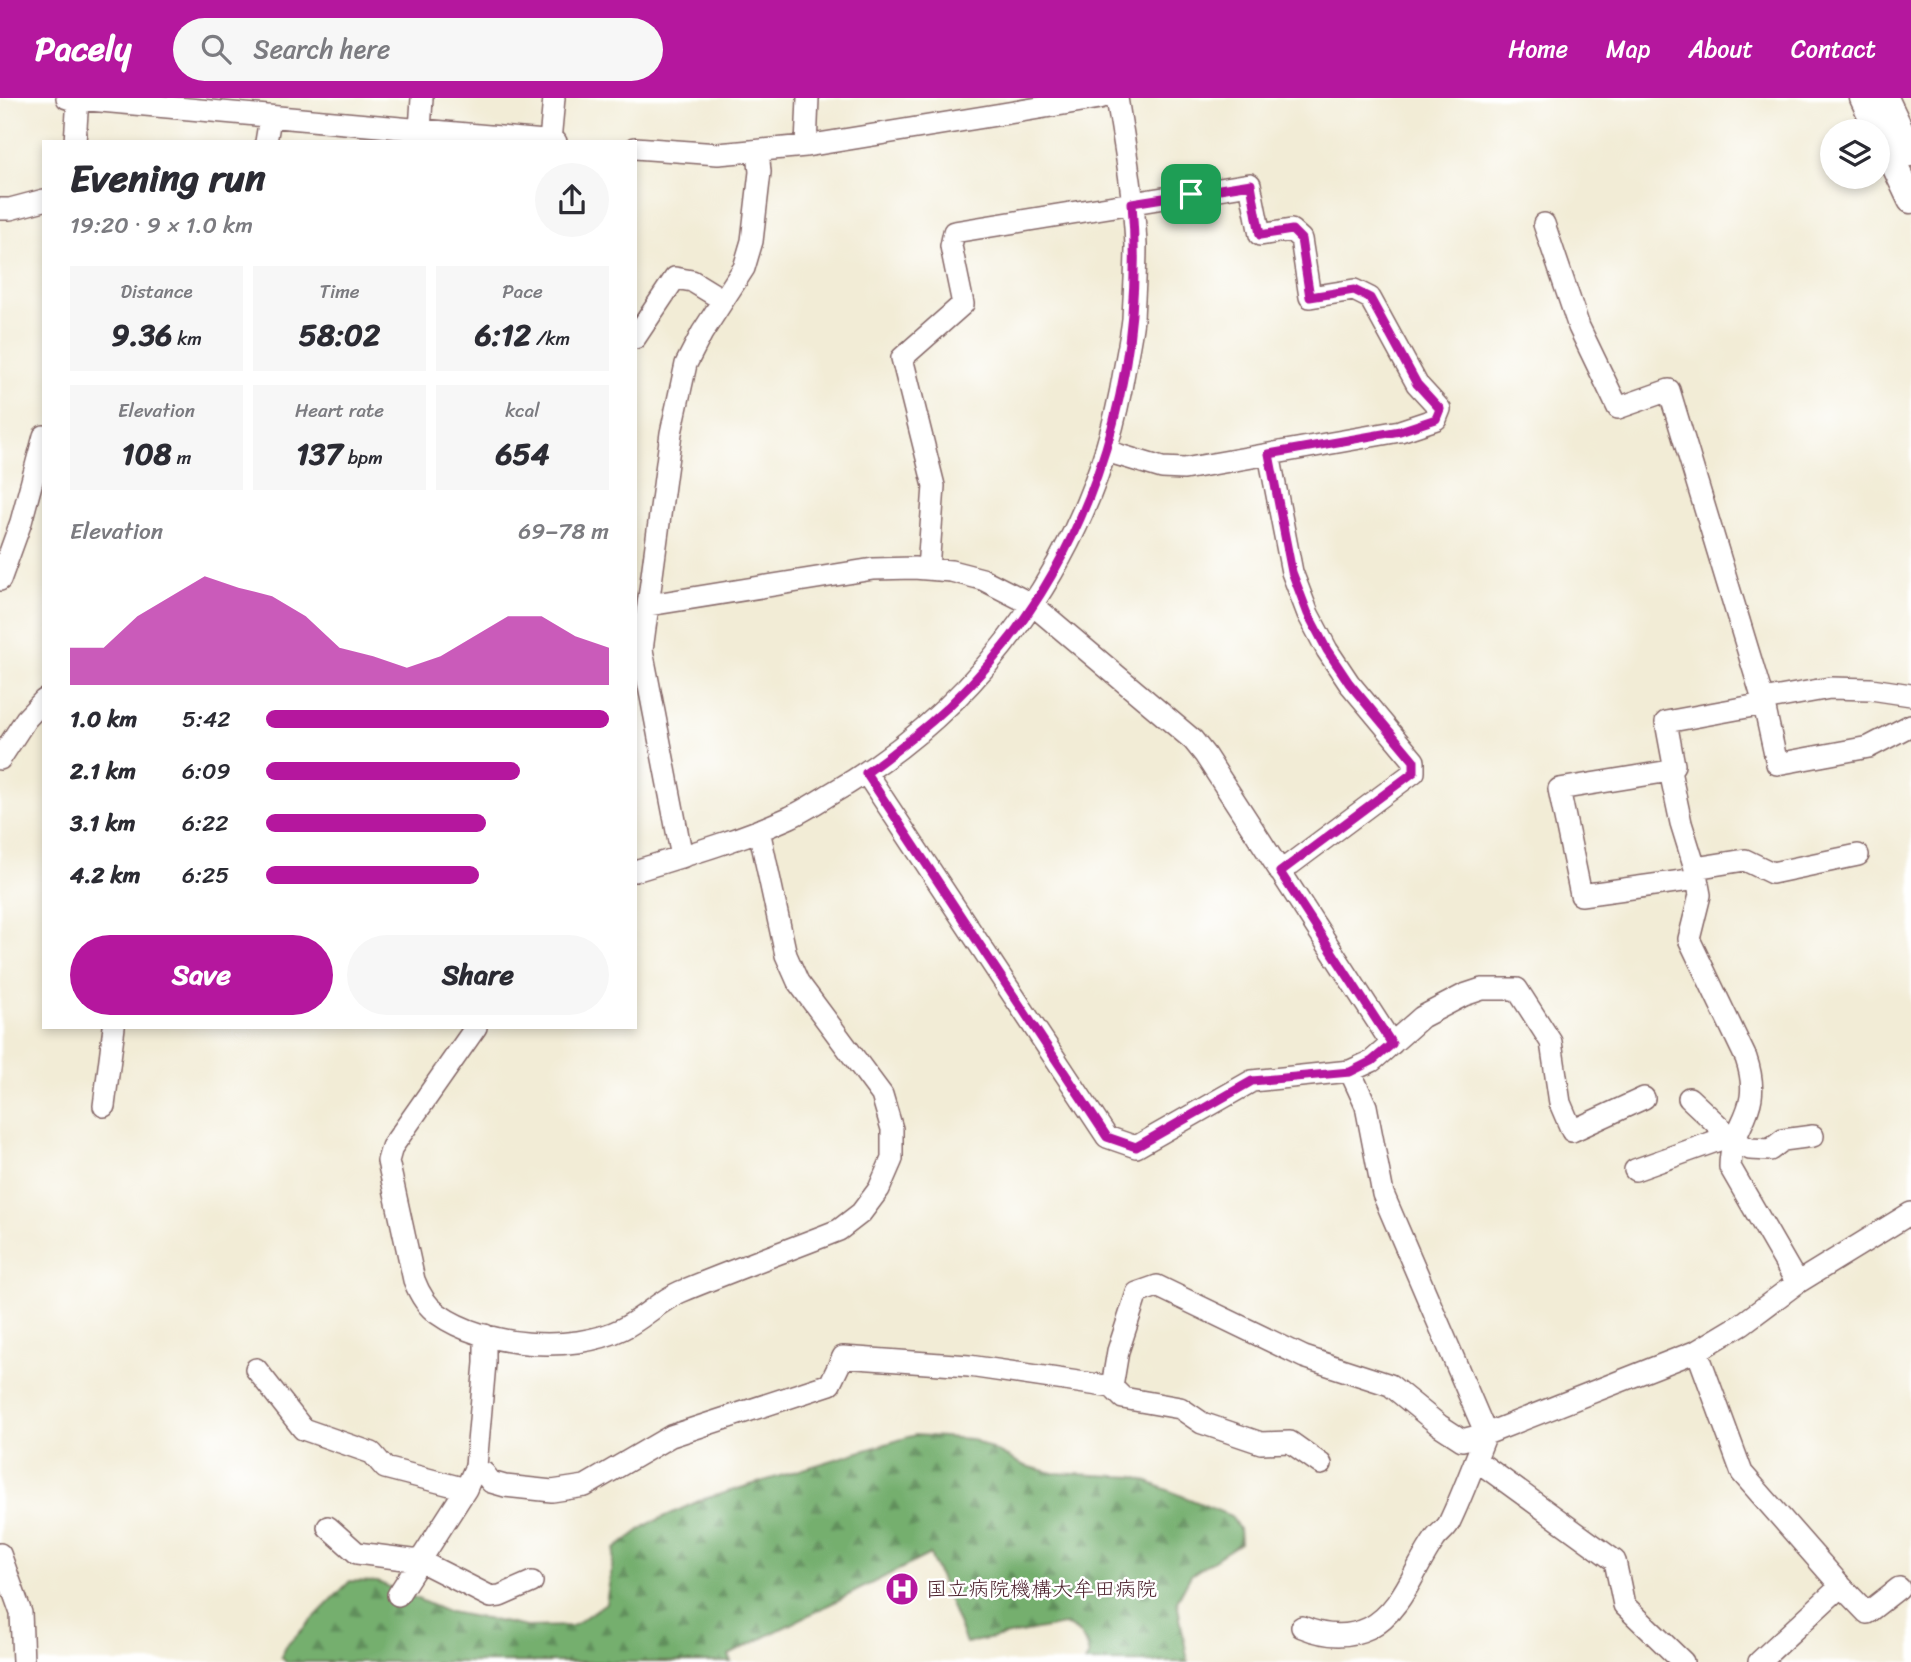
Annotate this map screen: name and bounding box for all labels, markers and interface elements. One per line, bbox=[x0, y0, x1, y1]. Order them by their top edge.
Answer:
search box bbox=[173, 18, 663, 81]
text: Pacely bbox=[35, 20, 131, 78]
text: Search here bbox=[253, 26, 390, 72]
text: Home bbox=[1508, 28, 1568, 70]
text: Map bbox=[1606, 28, 1650, 70]
text: About bbox=[1688, 28, 1753, 70]
text: Contact bbox=[1791, 28, 1876, 70]
icon: search bbox=[197, 30, 235, 68]
map controls bbox=[1820, 119, 1890, 189]
button: layers bbox=[1820, 119, 1890, 189]
text: Evening run bbox=[70, 145, 266, 212]
button: share bbox=[535, 163, 609, 237]
pin bbox=[1161, 164, 1221, 224]
icon: arrive bbox=[1172, 175, 1210, 213]
text: 19:20 · 9 × 1.0 km bbox=[70, 205, 253, 246]
text: Distance bbox=[120, 275, 193, 308]
text: Time bbox=[319, 275, 360, 308]
text: Pace bbox=[502, 275, 543, 308]
text: 9.36 bbox=[111, 308, 172, 362]
text: 58:02 bbox=[299, 308, 380, 362]
text: 6:12 bbox=[475, 308, 531, 362]
text: km bbox=[172, 322, 202, 355]
text: /km bbox=[531, 322, 570, 355]
text: Elevation bbox=[118, 394, 195, 427]
text: Heart rate bbox=[295, 394, 384, 427]
text: kcal bbox=[505, 394, 540, 427]
text: 108 bbox=[122, 427, 172, 481]
text: 137 bbox=[296, 427, 343, 481]
text: 654 bbox=[495, 427, 550, 481]
text: m bbox=[172, 441, 191, 474]
text: bpm bbox=[343, 441, 383, 474]
text: Elevation bbox=[70, 511, 163, 552]
text: 69–78 m bbox=[518, 511, 609, 552]
text: 1.0 km bbox=[70, 699, 137, 740]
text: 5:42 bbox=[182, 699, 231, 740]
text: 2.1 km bbox=[70, 751, 136, 792]
text: 6:09 bbox=[182, 751, 231, 792]
text: 3.1 km bbox=[70, 803, 135, 844]
text: 6:22 bbox=[182, 803, 229, 844]
text: 4.2 km bbox=[70, 855, 140, 896]
text: 6:25 bbox=[182, 855, 229, 896]
button: Save bbox=[70, 935, 333, 1015]
button: Share bbox=[347, 935, 609, 1015]
hospital icon: 国立病院機構大牟田病院 bbox=[883, 1570, 921, 1608]
place label: 国立病院機構大牟田病院 bbox=[926, 1570, 1157, 1608]

